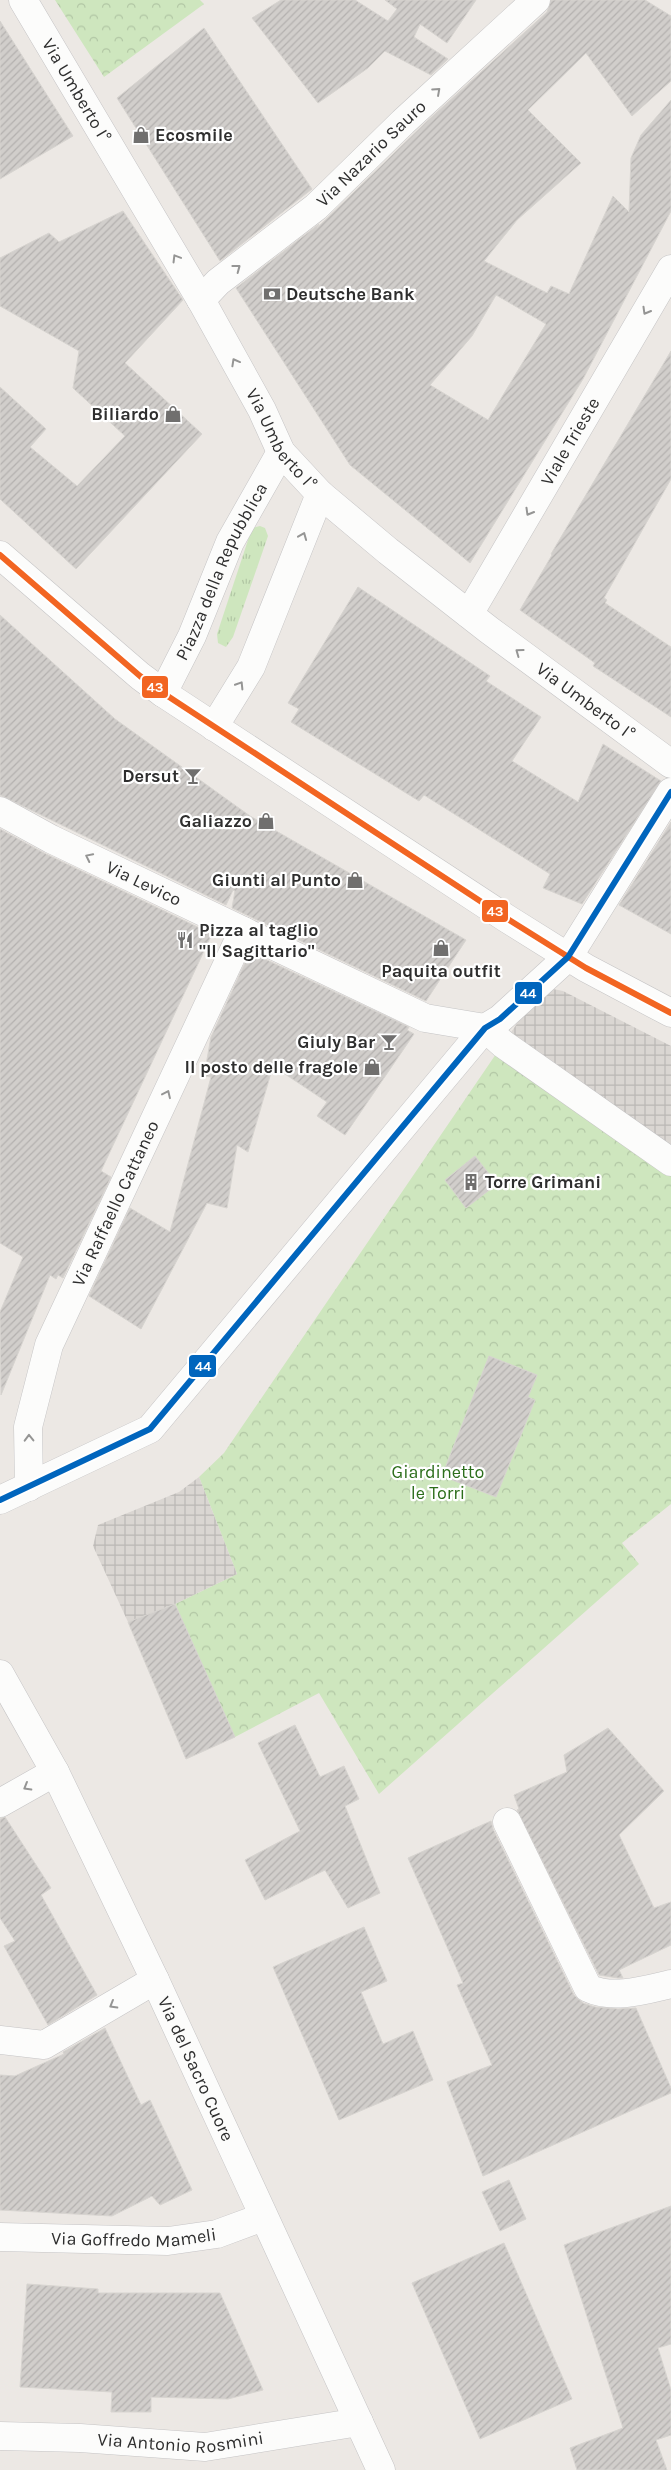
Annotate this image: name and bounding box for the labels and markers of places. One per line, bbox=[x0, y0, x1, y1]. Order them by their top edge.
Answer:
place label: Ecosmile bbox=[155, 124, 233, 146]
shop icon: Ecosmile bbox=[131, 125, 151, 145]
place label: Deutsche Bank bbox=[286, 283, 415, 305]
bank icon: Deutsche Bank bbox=[262, 284, 282, 304]
place label: Biliardo bbox=[91, 403, 159, 425]
shop icon: Biliardo bbox=[163, 404, 183, 424]
place label: Dersut bbox=[122, 765, 179, 787]
bar icon: Dersut bbox=[183, 766, 203, 786]
place label: Galiazzo bbox=[179, 810, 252, 832]
shop icon: Galiazzo bbox=[256, 811, 276, 831]
place label: Giunti al Punto bbox=[212, 869, 341, 891]
shop icon: Giunti al Punto bbox=[345, 870, 365, 890]
place label: Pizza al taglio "Il Sagittario" bbox=[199, 919, 319, 962]
restaurant icon: Pizza al taglio "Il Sagittario" bbox=[175, 930, 195, 950]
shop icon: Paquita outfit bbox=[431, 938, 451, 958]
place label: Paquita outfit bbox=[381, 960, 501, 982]
place label: Giuly Bar bbox=[297, 1031, 375, 1053]
bar icon: Giuly Bar bbox=[379, 1032, 399, 1052]
place label: Il posto delle fragole bbox=[184, 1056, 358, 1078]
shop icon: Il posto delle fragole bbox=[362, 1057, 382, 1077]
place label: Torre Grimani bbox=[485, 1171, 601, 1193]
building icon: Torre Grimani bbox=[461, 1172, 481, 1192]

